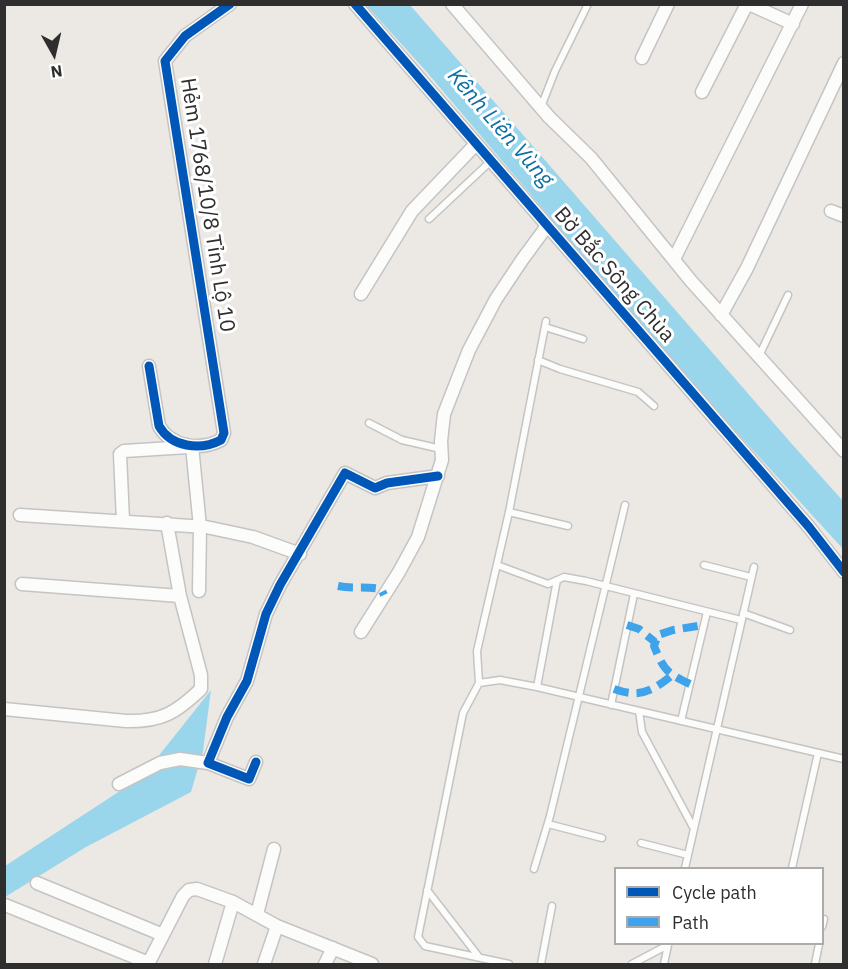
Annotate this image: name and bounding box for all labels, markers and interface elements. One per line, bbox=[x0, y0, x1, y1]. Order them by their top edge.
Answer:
north arrow bbox=[24, 24, 84, 84]
text: N bbox=[49, 61, 64, 83]
water label: Kênh Liên Vùng bbox=[442, 64, 558, 192]
street label: Hẻm 1768/10/8 Tỉnh Lộ 10 bbox=[174, 76, 240, 334]
street label: Bờ Bắc Sông Chùa bbox=[548, 202, 680, 348]
legend bbox=[614, 867, 824, 945]
text: Cycle path bbox=[672, 881, 757, 904]
text: Path bbox=[672, 911, 709, 934]

